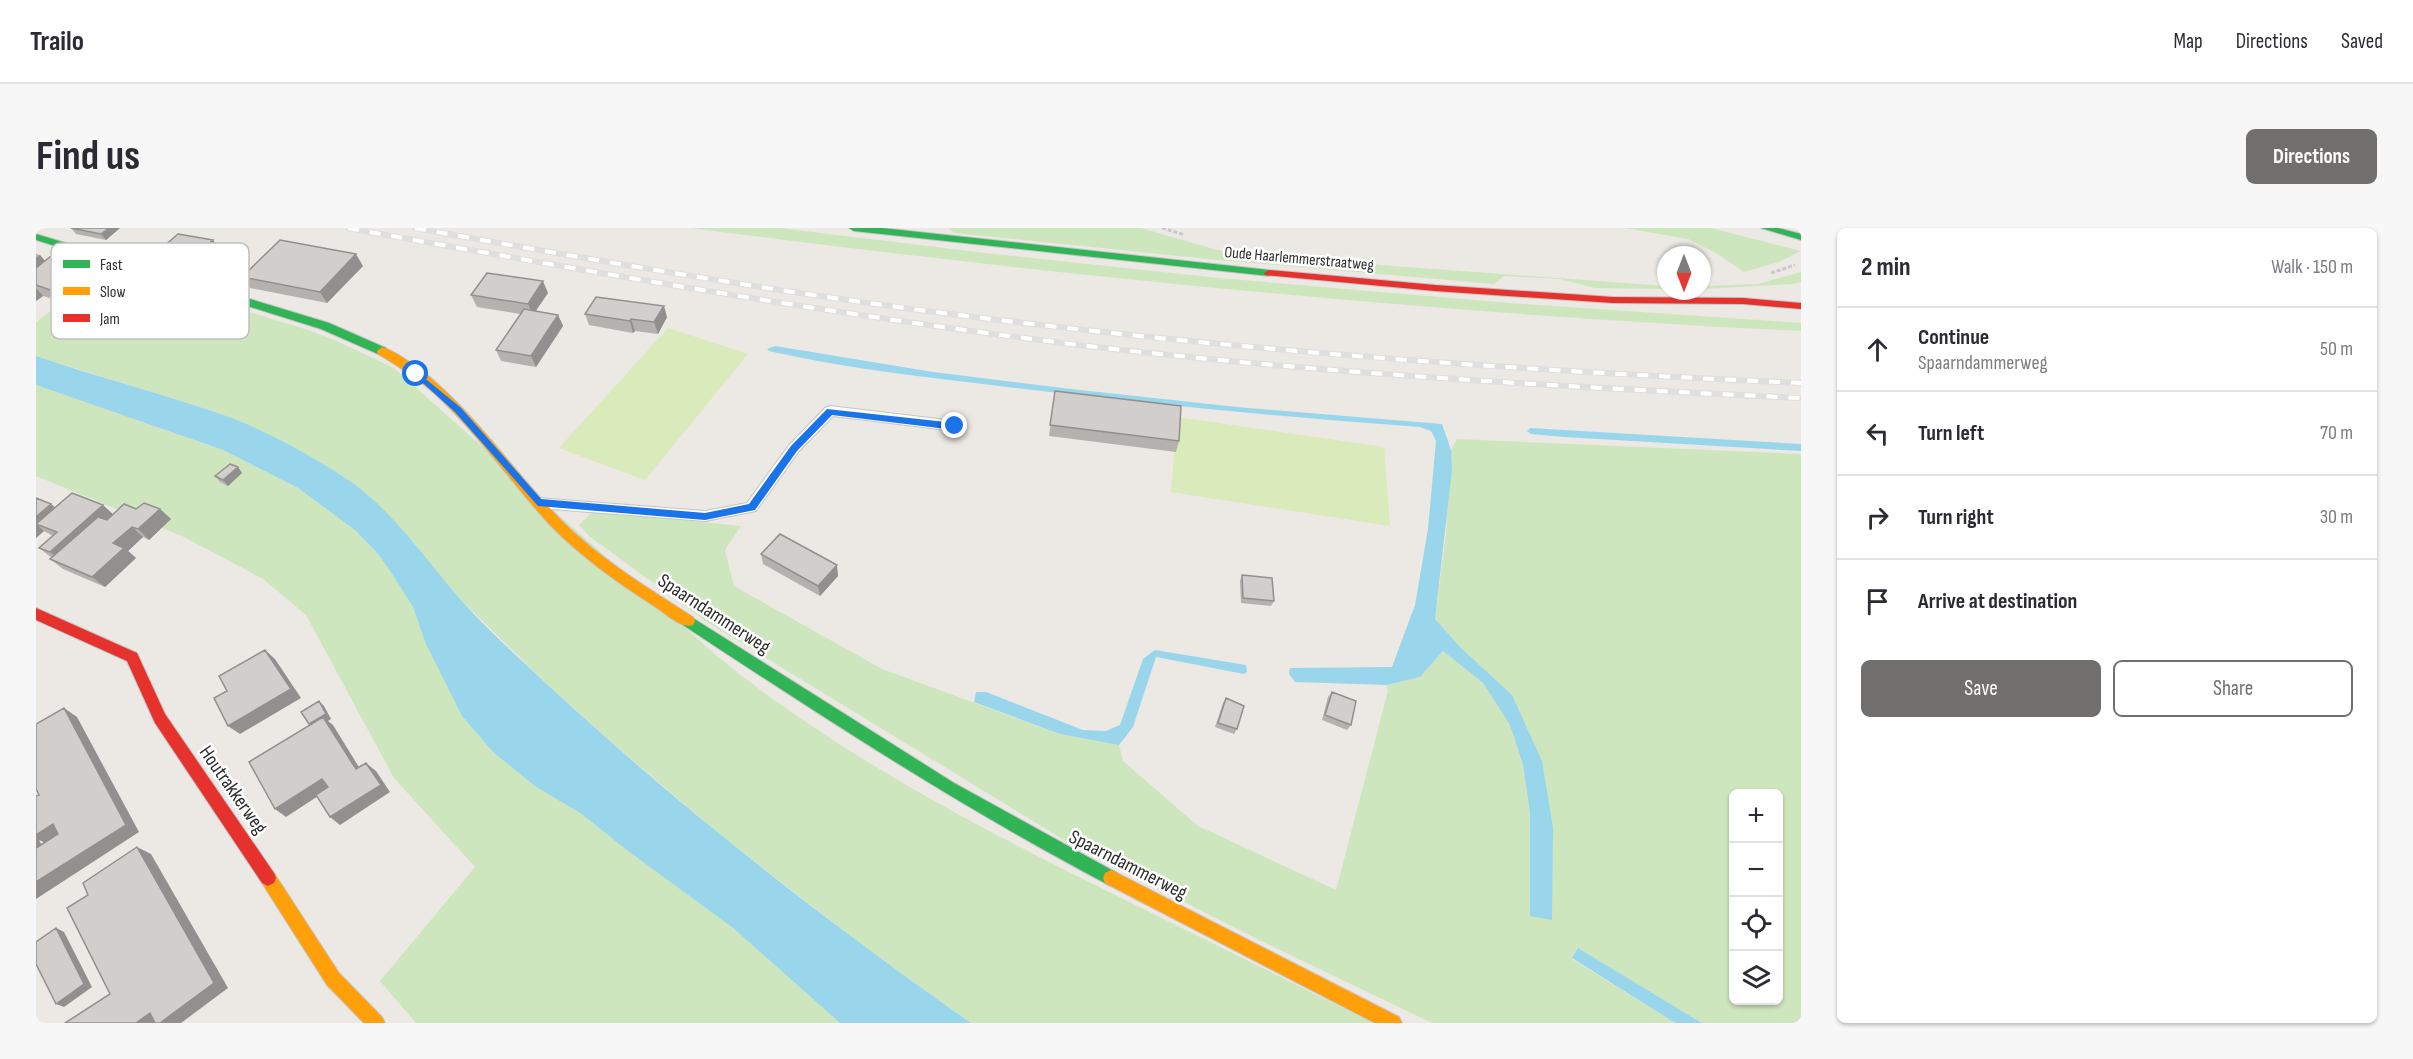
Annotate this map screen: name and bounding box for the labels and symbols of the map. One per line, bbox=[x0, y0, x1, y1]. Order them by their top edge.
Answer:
legend bbox=[51, 243, 249, 339]
street label: Oude Haarlemmerstraatweg bbox=[1224, 243, 1374, 275]
north arrow bbox=[1657, 246, 1711, 300]
text: Fast bbox=[100, 256, 123, 275]
text: Slow bbox=[100, 283, 125, 302]
text: Jam bbox=[99, 310, 120, 329]
route start bbox=[402, 360, 428, 386]
route end bbox=[941, 412, 967, 438]
street label: Spaarndammerweg bbox=[653, 569, 775, 659]
street label: Houtrakkerweg bbox=[194, 741, 272, 839]
street label: Spaarndammerweg bbox=[1065, 825, 1191, 905]

